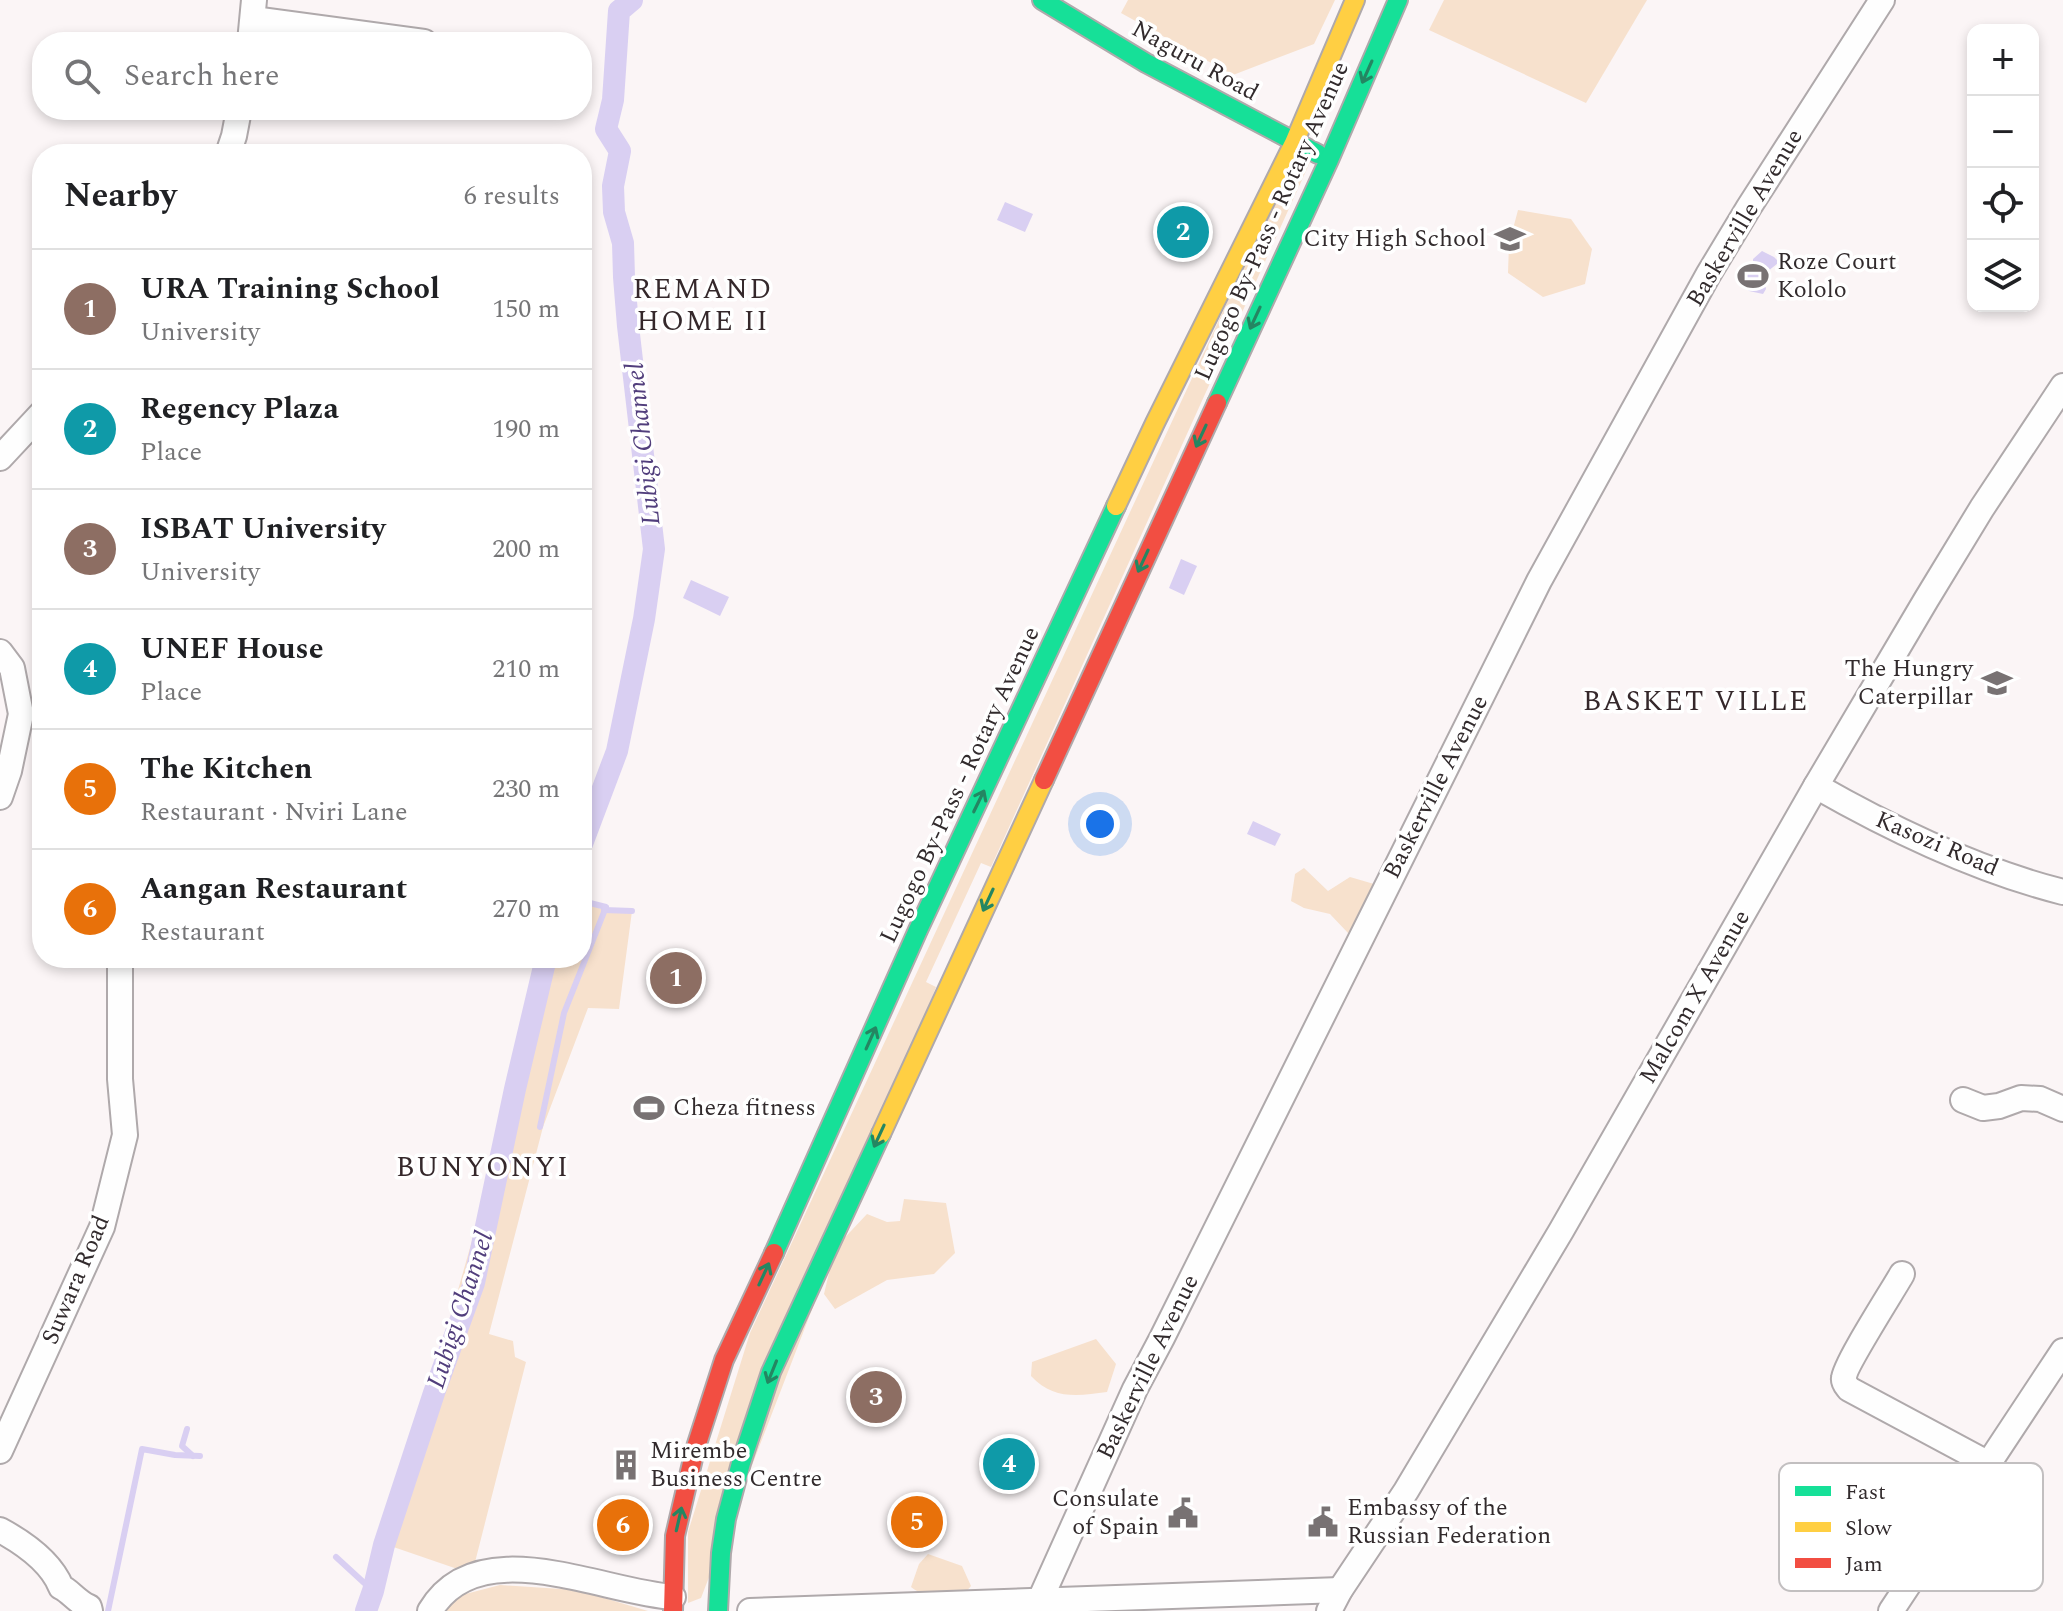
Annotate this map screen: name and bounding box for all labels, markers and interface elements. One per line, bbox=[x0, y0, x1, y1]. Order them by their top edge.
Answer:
street label: Naguru Road bbox=[1125, 11, 1265, 111]
map controls bbox=[1967, 24, 2039, 312]
button: + bbox=[1967, 24, 2039, 96]
search box bbox=[32, 32, 592, 120]
text: Search here bbox=[124, 53, 280, 99]
icon: search bbox=[60, 54, 104, 98]
street label: Lugogo By-Pass - Rotary Avenue bbox=[1185, 56, 1359, 386]
one-way arrow bbox=[1359, 59, 1374, 83]
button: − bbox=[1967, 96, 2039, 168]
street label: Baskerville Avenue bbox=[1678, 122, 1812, 314]
button: locate bbox=[1967, 168, 2039, 240]
text: Nearby bbox=[64, 170, 177, 222]
text: 6 results bbox=[464, 176, 560, 216]
pin: 2 bbox=[1157, 202, 1209, 262]
place label: City High School bbox=[1303, 221, 1486, 257]
school or university icon: City High School bbox=[1493, 222, 1527, 256]
button: layers bbox=[1967, 240, 2039, 312]
place label: Roze Court Kololo bbox=[1777, 244, 1896, 308]
sports icon: Roze Court Kololo bbox=[1736, 259, 1770, 293]
text: URA Training School bbox=[140, 266, 440, 312]
district label: REMAND HOME II bbox=[633, 268, 773, 343]
text: 1 bbox=[83, 289, 97, 329]
text: 150 m bbox=[492, 289, 560, 329]
one-way arrow bbox=[1247, 305, 1262, 329]
text: University bbox=[140, 312, 260, 352]
water label: Lubigi Channel bbox=[615, 361, 671, 527]
text: Regency Plaza bbox=[140, 386, 339, 432]
text: 2 bbox=[83, 409, 97, 449]
text: 190 m bbox=[492, 409, 560, 449]
one-way arrow bbox=[1193, 423, 1208, 447]
text: Place bbox=[140, 432, 202, 472]
text: ISBAT University bbox=[140, 506, 386, 552]
text: 3 bbox=[83, 529, 97, 569]
text: 200 m bbox=[492, 529, 560, 569]
one-way arrow bbox=[1135, 549, 1150, 573]
text: University bbox=[140, 552, 260, 592]
street label: Lugogo By-Pass - Rotary Avenue bbox=[871, 621, 1049, 949]
text: UNEF House bbox=[140, 626, 324, 672]
text: 4 bbox=[83, 649, 97, 689]
text: 210 m bbox=[492, 649, 560, 689]
place label: The Hungry Caterpillar bbox=[1845, 651, 1974, 715]
school or university icon: The Hungry Caterpillar bbox=[1980, 666, 2014, 700]
text: Place bbox=[140, 672, 202, 712]
district label: BASKET VILLE bbox=[1583, 680, 1809, 723]
street label: Baskerville Avenue bbox=[1374, 689, 1498, 885]
text: The Kitchen bbox=[140, 746, 313, 792]
text: 5 bbox=[83, 769, 97, 809]
text: 230 m bbox=[492, 769, 560, 809]
one-way arrow bbox=[972, 790, 987, 814]
text: Restaurant · Nviri Lane bbox=[140, 792, 408, 832]
street label: Kasozi Road bbox=[1870, 802, 2004, 886]
your location bbox=[1080, 804, 1120, 844]
text: Aangan Restaurant bbox=[140, 866, 407, 912]
one-way arrow bbox=[980, 887, 995, 911]
text: 6 bbox=[83, 889, 97, 929]
text: 270 m bbox=[492, 889, 560, 929]
street label: Malcom X Avenue bbox=[1630, 903, 1760, 1091]
text: Restaurant bbox=[140, 912, 265, 952]
pin: 1 bbox=[650, 948, 702, 1008]
one-way arrow bbox=[864, 1026, 879, 1050]
place label: Cheza fitness bbox=[673, 1090, 816, 1126]
sports icon: Cheza fitness bbox=[632, 1091, 666, 1125]
one-way arrow bbox=[871, 1123, 886, 1148]
district label: BUNYONYI bbox=[396, 1146, 570, 1189]
street label: Suwara Road bbox=[33, 1210, 119, 1350]
water label: Lubigi Channel bbox=[416, 1226, 504, 1394]
one-way arrow bbox=[757, 1263, 772, 1287]
street label: Baskerville Avenue bbox=[1088, 1268, 1208, 1466]
one-way arrow bbox=[763, 1359, 778, 1384]
pin: 3 bbox=[850, 1367, 902, 1427]
place label: Mirembe Business Centre bbox=[650, 1433, 822, 1497]
pin: 4 bbox=[983, 1434, 1035, 1494]
building icon: Mirembe Business Centre bbox=[609, 1448, 643, 1482]
legend bbox=[1779, 1463, 2043, 1591]
text: Fast bbox=[1845, 1476, 1886, 1509]
place label: Consulate of Spain bbox=[1052, 1481, 1159, 1545]
place label: Embassy of the Russian Federation bbox=[1347, 1490, 1551, 1554]
pin: 5 bbox=[891, 1492, 943, 1552]
pin: 6 bbox=[597, 1495, 649, 1555]
public building icon: Consulate of Spain bbox=[1166, 1496, 1200, 1530]
public building icon: Embassy of the Russian Federation bbox=[1306, 1505, 1340, 1539]
one-way arrow bbox=[672, 1507, 687, 1533]
text: Slow bbox=[1845, 1512, 1893, 1545]
text: Jam bbox=[1845, 1548, 1883, 1581]

